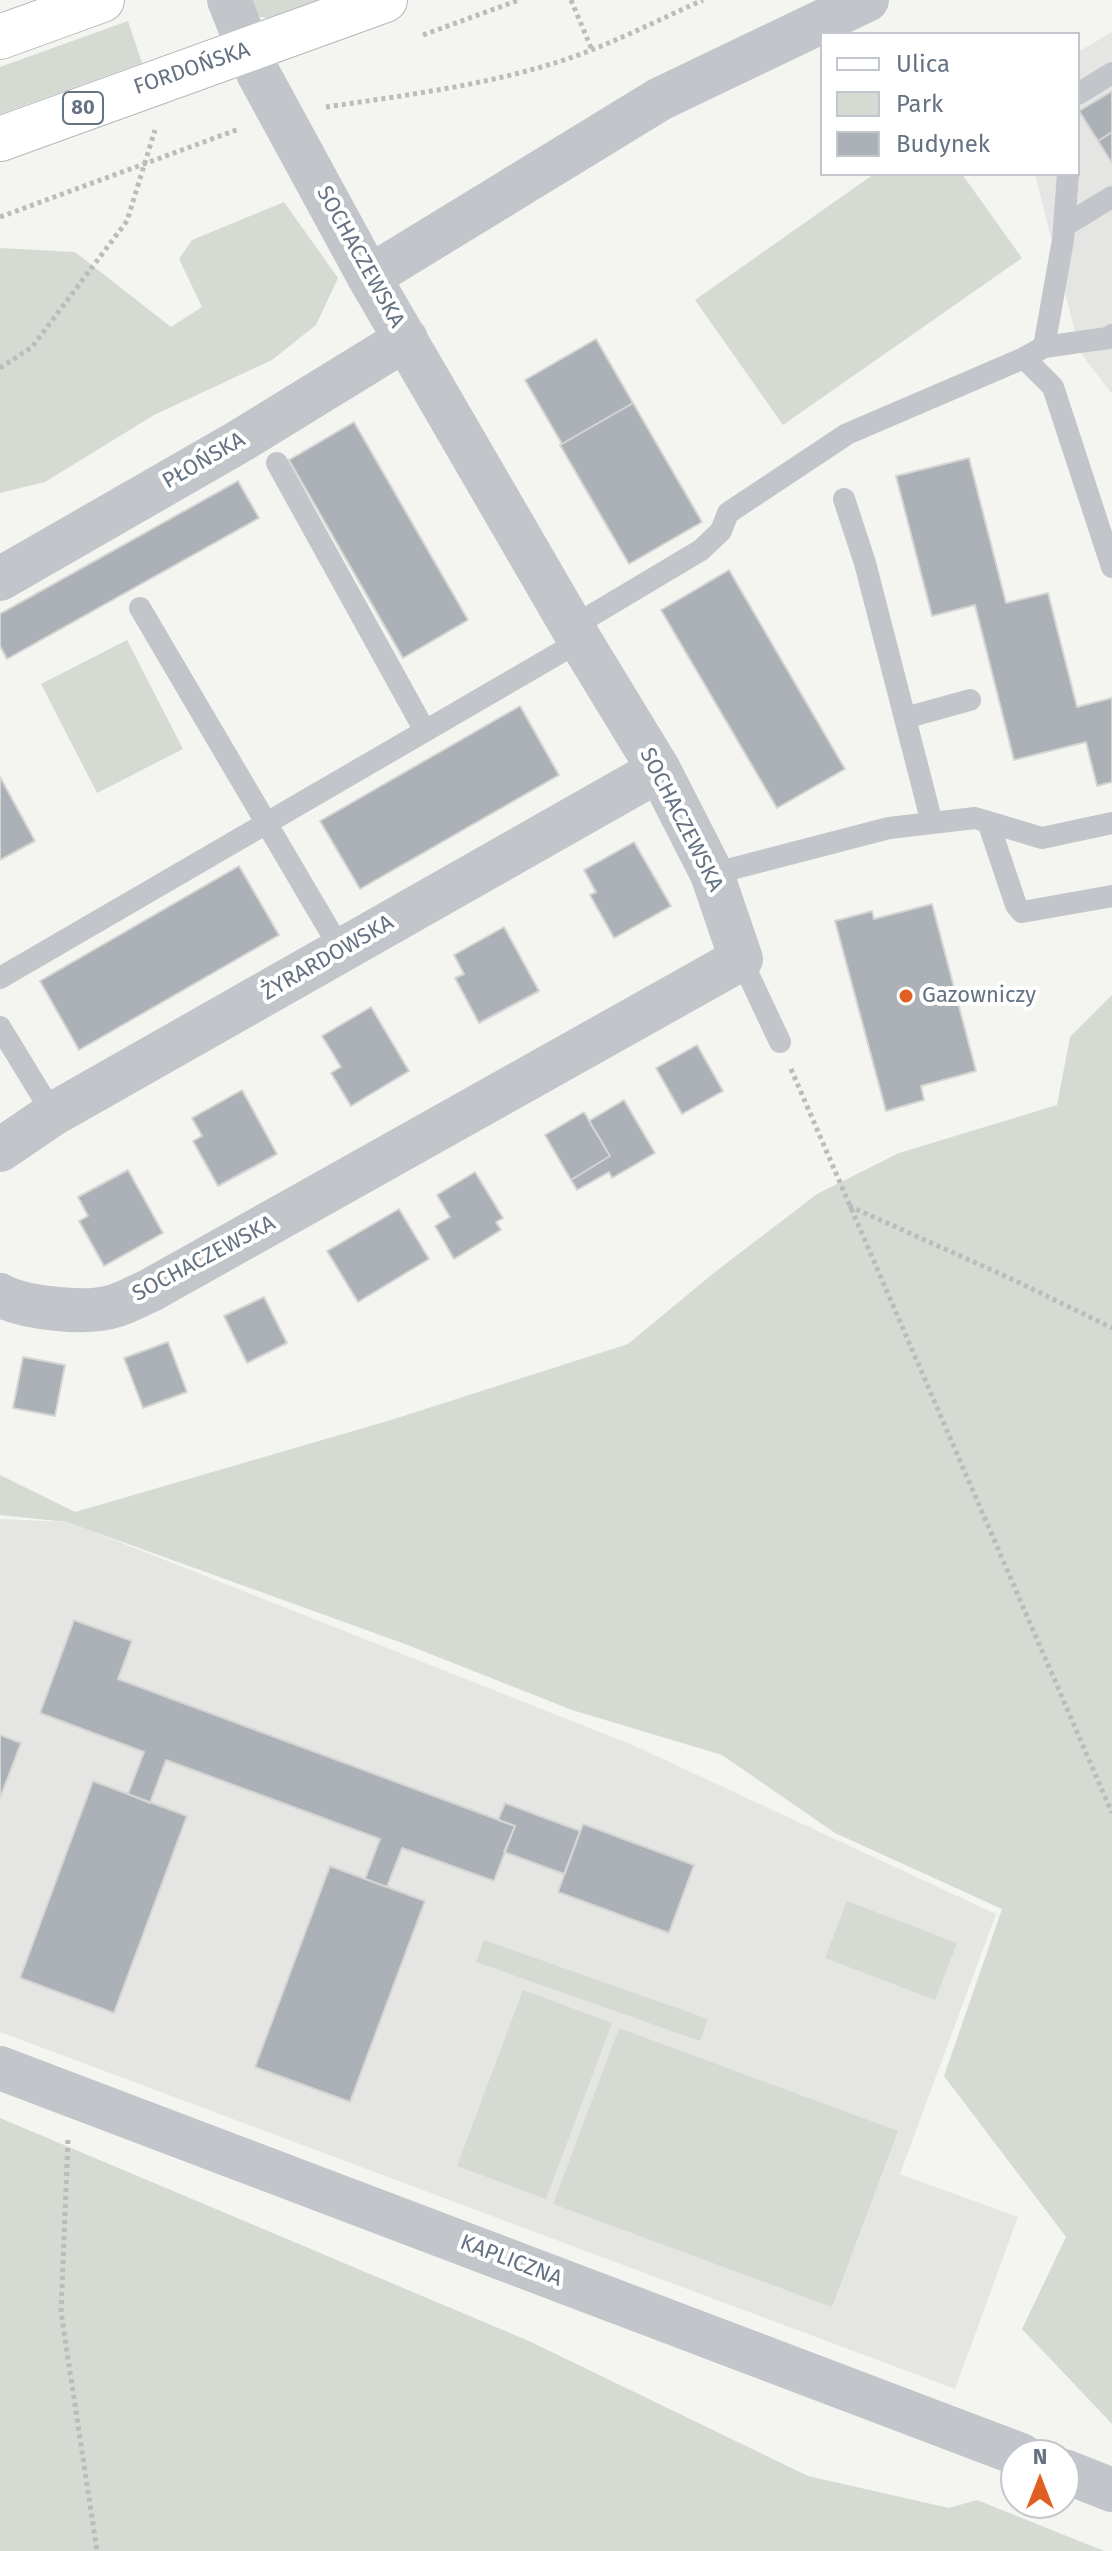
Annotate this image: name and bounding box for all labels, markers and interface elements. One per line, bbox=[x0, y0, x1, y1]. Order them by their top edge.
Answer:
legend bbox=[820, 32, 1080, 176]
street label: FORDOŃSKA bbox=[131, 37, 253, 101]
text: Ulica bbox=[896, 50, 950, 78]
text: Park bbox=[896, 90, 943, 118]
road number: 80 bbox=[63, 92, 103, 124]
text: Budynek bbox=[896, 130, 990, 158]
street label: SOCHACZEWSKA bbox=[310, 182, 410, 332]
street label: PŁOŃSKA bbox=[158, 427, 250, 495]
street label: SOCHACZEWSKA bbox=[633, 744, 729, 896]
street label: ŻYRARDOWSKA bbox=[257, 910, 399, 1006]
place label: Gazowniczy bbox=[922, 983, 1036, 1009]
marker: Gazowniczy bbox=[897, 987, 915, 1005]
street label: SOCHACZEWSKA bbox=[128, 1210, 280, 1308]
street label: KAPLICZNA bbox=[456, 2230, 566, 2292]
north arrow bbox=[1000, 2439, 1080, 2519]
text: N bbox=[1033, 2443, 1047, 2470]

